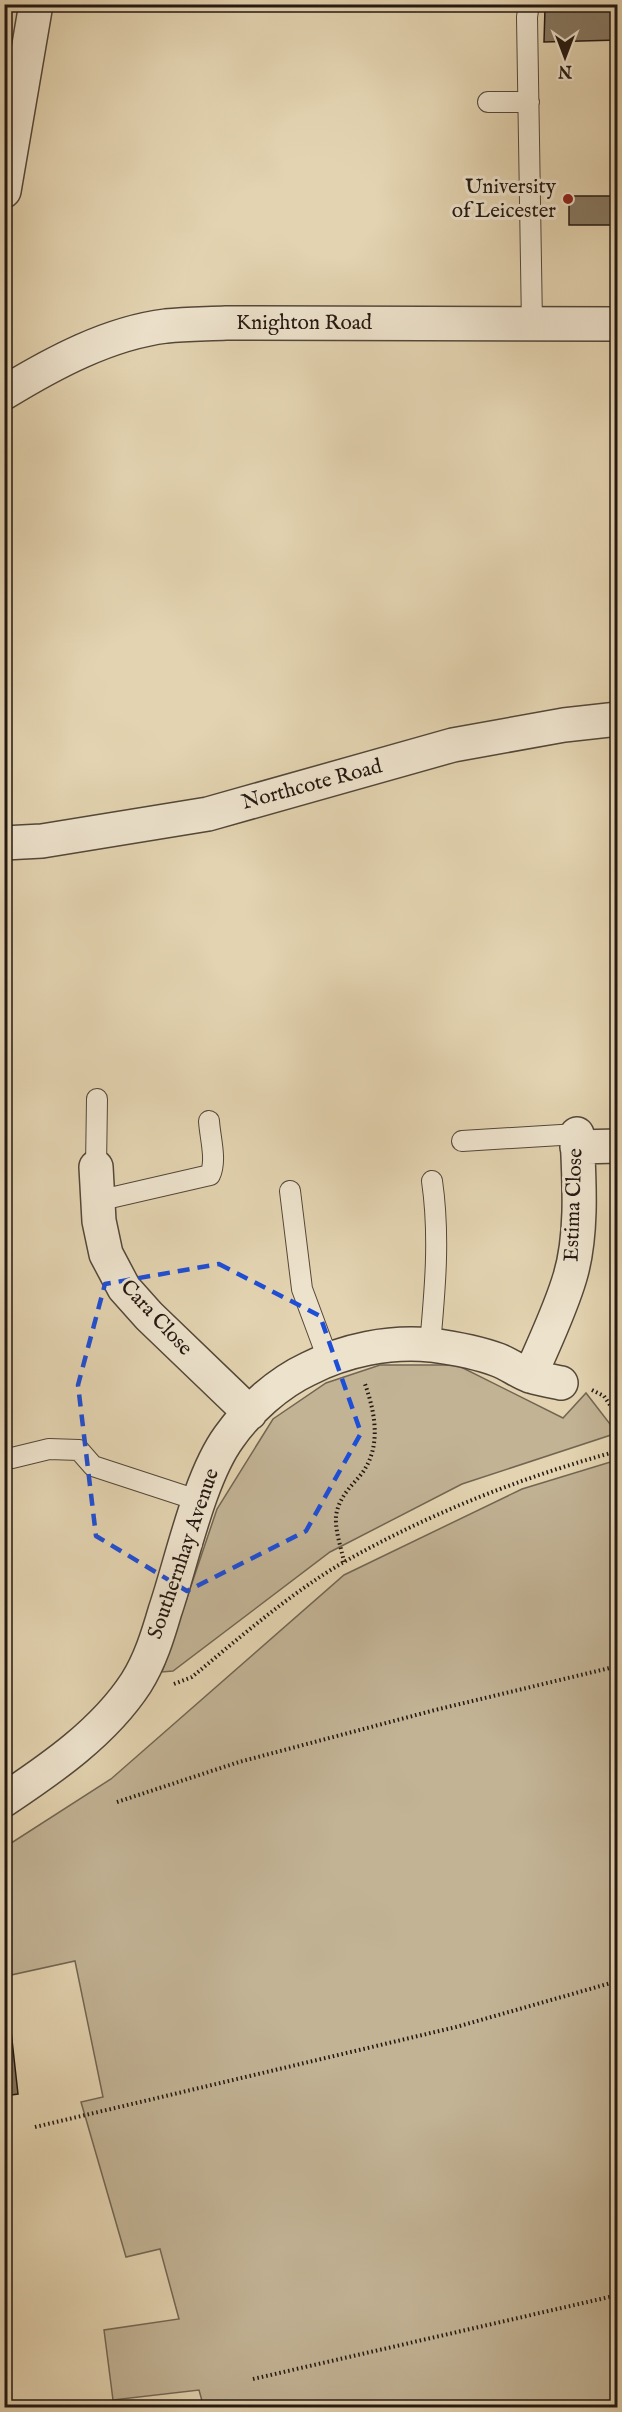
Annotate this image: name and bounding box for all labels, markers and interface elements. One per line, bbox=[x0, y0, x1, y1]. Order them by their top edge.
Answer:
north arrow bbox=[535, 27, 595, 87]
text: N bbox=[558, 60, 573, 80]
place label: University of Leicester bbox=[452, 174, 557, 225]
marker: University of Leicester bbox=[561, 192, 575, 206]
street label: Knighton Road bbox=[236, 310, 373, 337]
street label: Northcote Road bbox=[239, 753, 386, 817]
street label: Estima Close bbox=[559, 1147, 589, 1262]
street label: Cara Close bbox=[114, 1274, 198, 1362]
street label: Southernhay Avenue bbox=[142, 1465, 226, 1643]

